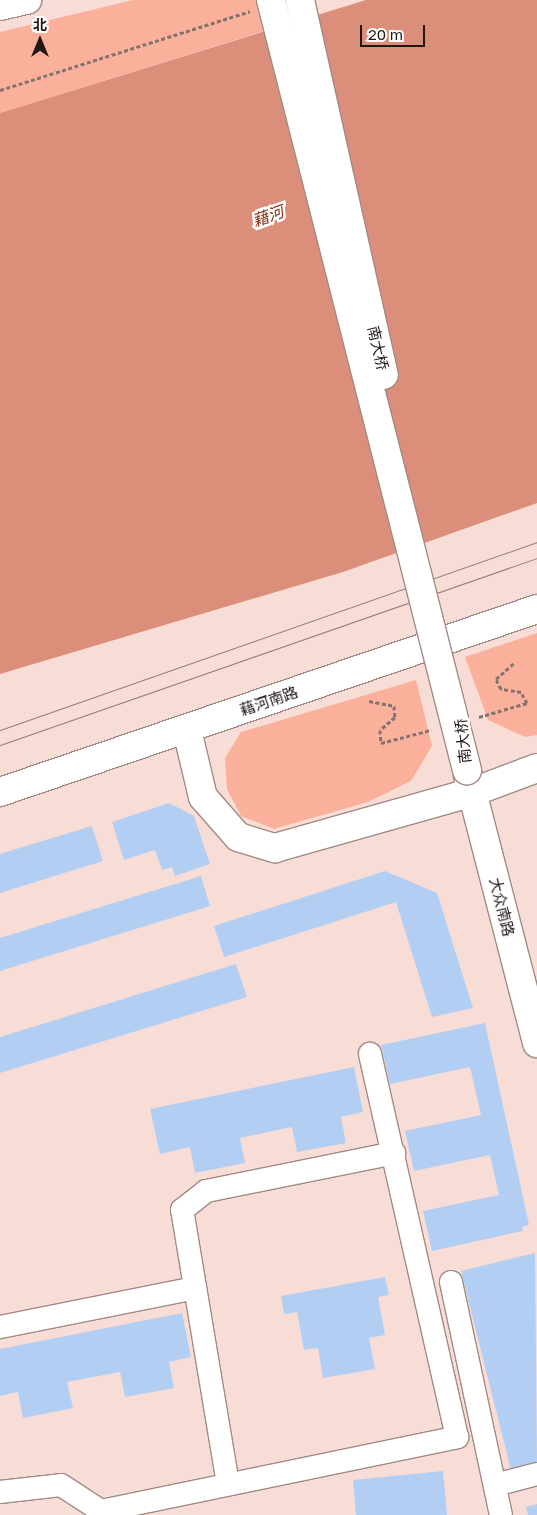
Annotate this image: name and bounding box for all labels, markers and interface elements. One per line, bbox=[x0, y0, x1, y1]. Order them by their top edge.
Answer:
north arrow bbox=[15, 15, 65, 65]
scale bar bbox=[362, 15, 427, 47]
text: 北 bbox=[33, 16, 47, 33]
text: 20 m bbox=[368, 25, 403, 43]
water label: 藉河 bbox=[250, 202, 286, 230]
street label: 南大桥 bbox=[364, 324, 392, 372]
street label: 藉河南路 bbox=[238, 683, 300, 719]
street label: 南大桥 bbox=[452, 718, 474, 764]
street label: 大众南路 bbox=[486, 876, 518, 938]

